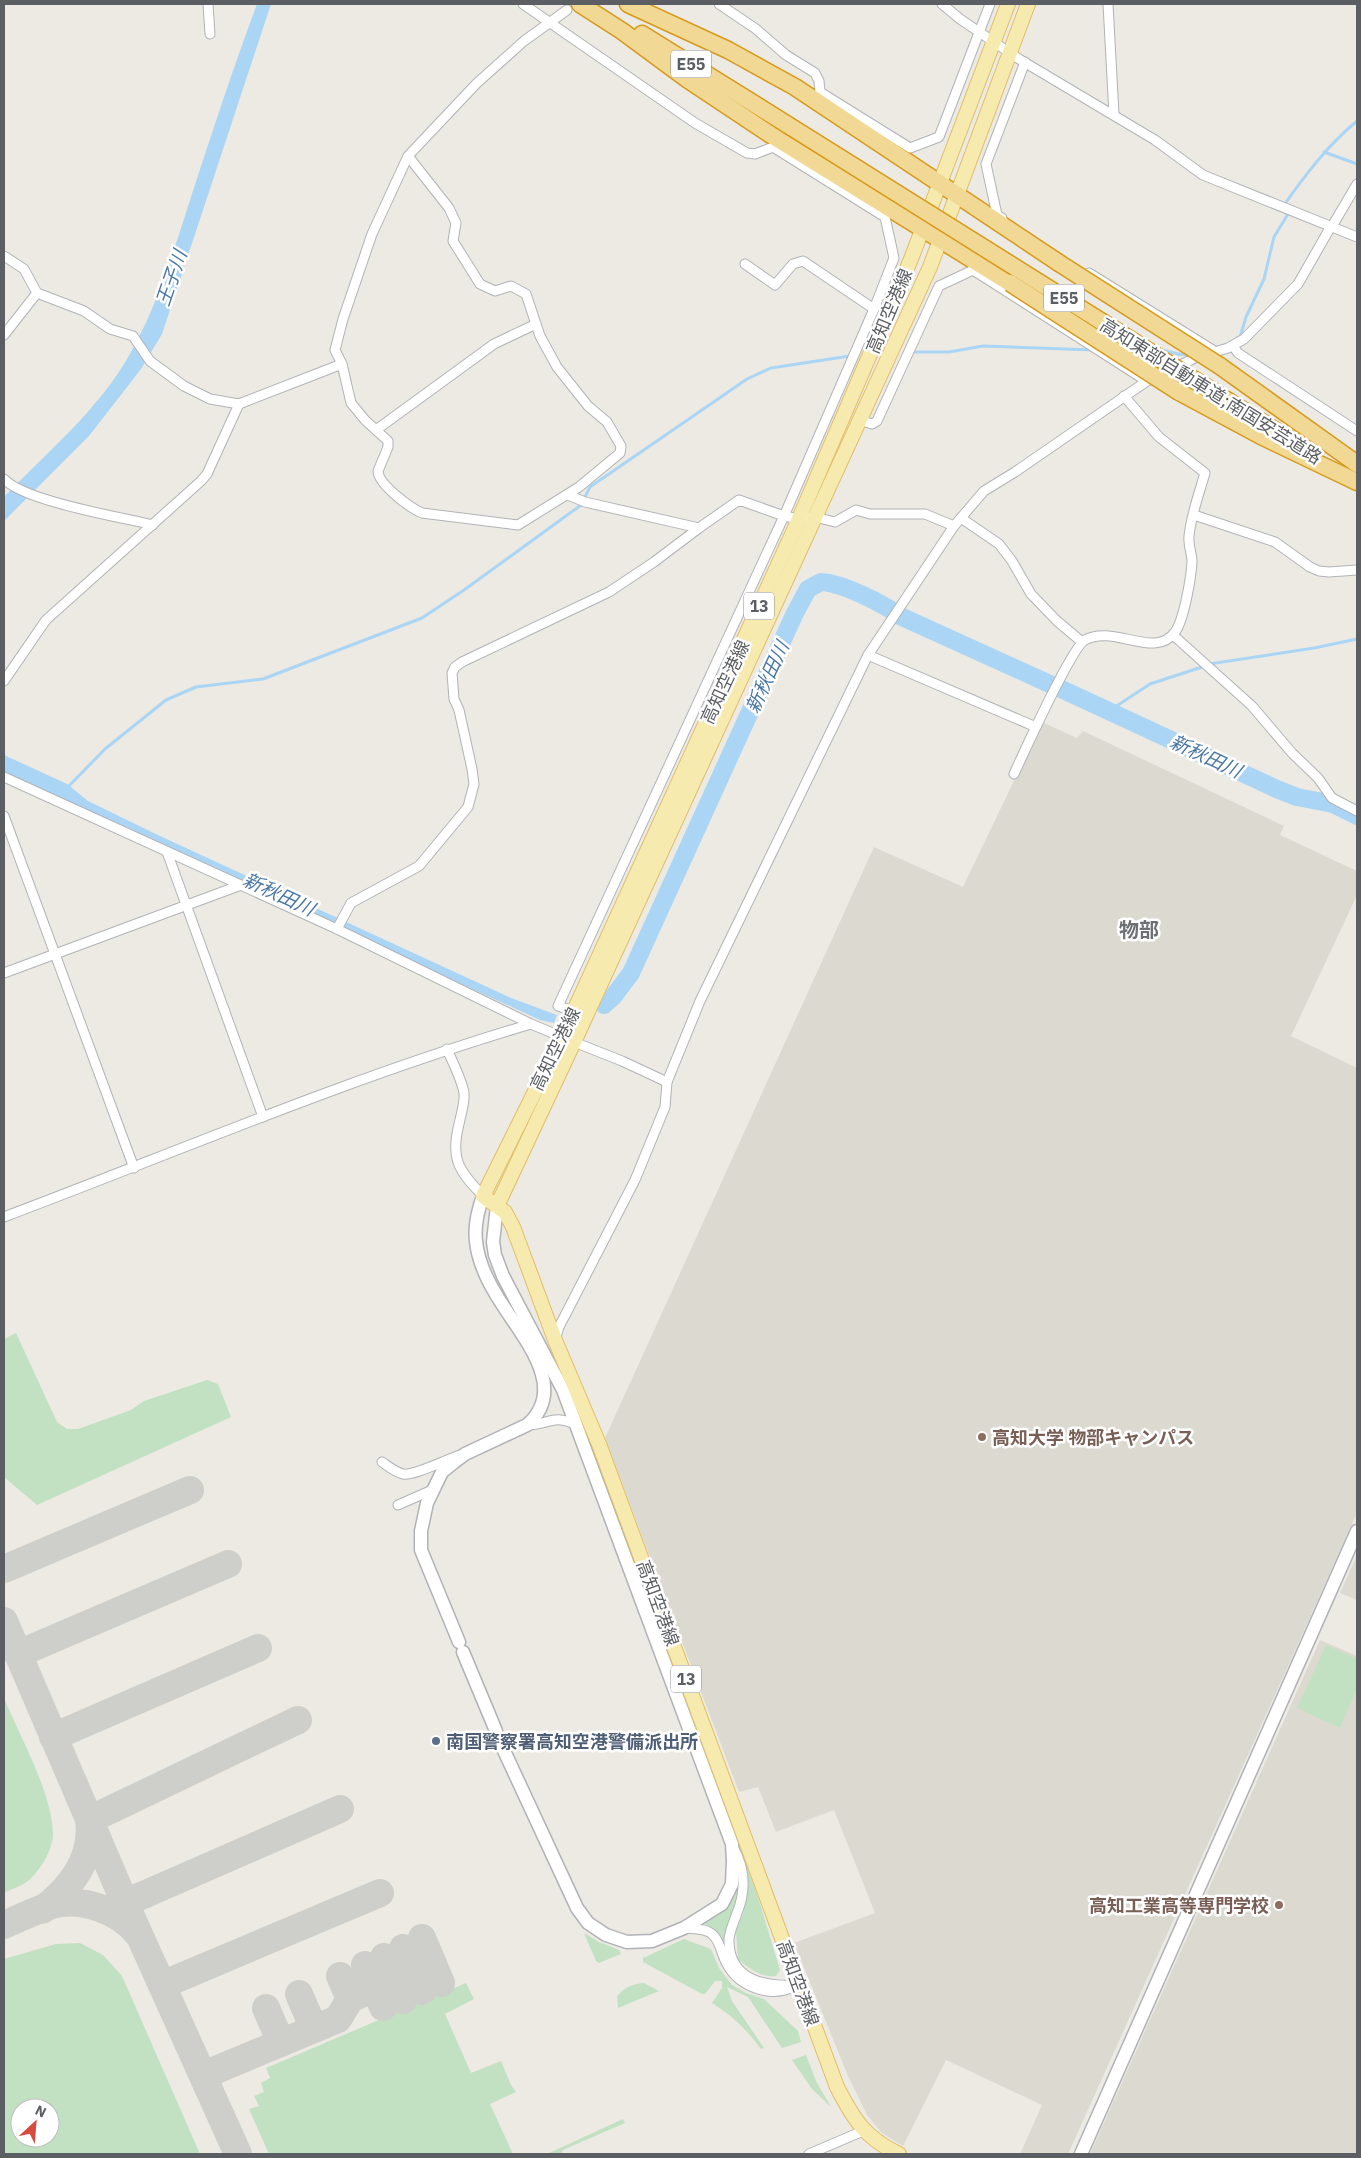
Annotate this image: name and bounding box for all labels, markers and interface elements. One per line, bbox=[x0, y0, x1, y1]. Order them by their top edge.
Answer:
road number: E55 bbox=[671, 51, 711, 78]
water label: 王子川 bbox=[150, 245, 192, 309]
street label: 高知空港線 bbox=[861, 265, 917, 357]
road number: E55 bbox=[1044, 284, 1084, 312]
street label: 高知東部自動車道;南国安芸道路 bbox=[1096, 313, 1326, 469]
road number: 13 bbox=[744, 592, 774, 620]
street label: 高知空港線 bbox=[696, 636, 754, 728]
water label: 新秋田川 bbox=[740, 636, 795, 717]
water label: 新秋田川 bbox=[1166, 729, 1247, 784]
water label: 新秋田川 bbox=[239, 867, 320, 922]
district label: 物部 bbox=[1119, 916, 1159, 943]
street label: 高知空港線 bbox=[525, 1004, 585, 1094]
place label: 高知大学 物部キャンパス bbox=[992, 1426, 1194, 1449]
marker: 高知大学 物部キャンパス bbox=[976, 1431, 988, 1443]
street label: 高知空港線 bbox=[632, 1557, 684, 1649]
road number: 13 bbox=[671, 1666, 701, 1692]
place label: 南国警察署高知空港警備派出所 bbox=[446, 1730, 698, 1753]
marker: 南国警察署高知空港警備派出所 bbox=[430, 1735, 442, 1747]
place label: 高知工業高等専門学校 bbox=[1089, 1894, 1269, 1917]
marker: 高知工業高等専門学校 bbox=[1273, 1899, 1285, 1911]
street label: 高知空港線 bbox=[772, 1937, 824, 2029]
north arrow bbox=[10, 2098, 60, 2148]
text: N bbox=[32, 2101, 49, 2122]

